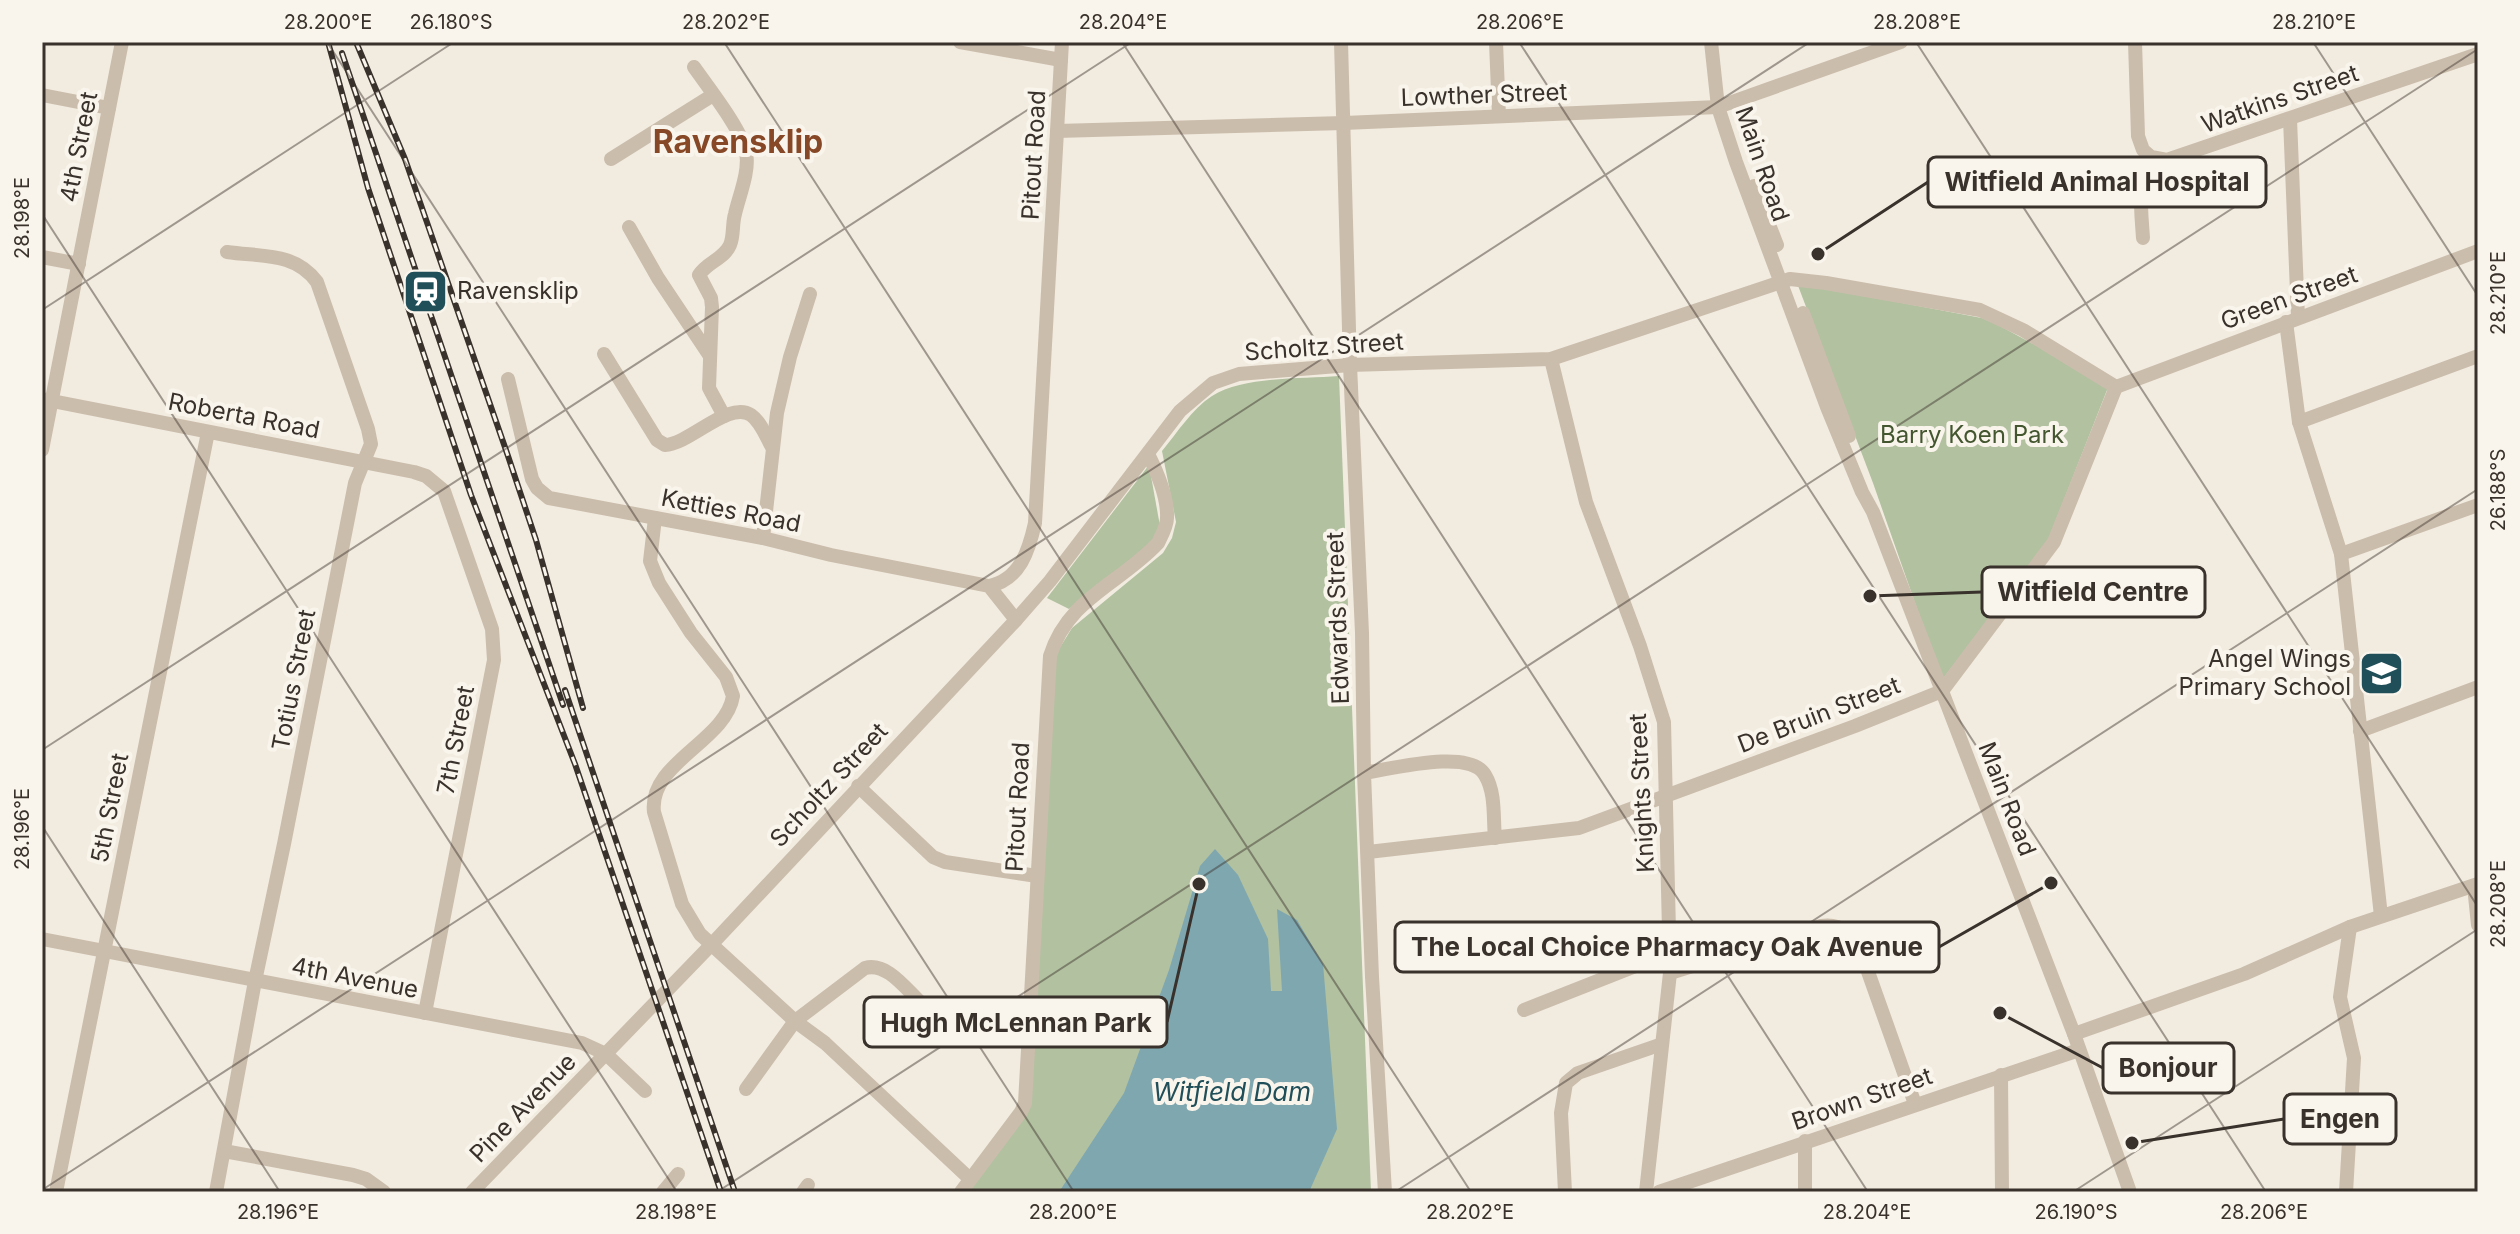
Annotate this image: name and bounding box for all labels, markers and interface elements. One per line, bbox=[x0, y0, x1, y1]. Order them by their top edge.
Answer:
text: 28.200°E bbox=[284, 10, 372, 34]
text: 26.180°S bbox=[409, 10, 493, 34]
text: 28.202°E bbox=[682, 10, 770, 34]
text: 28.204°E bbox=[1079, 10, 1167, 34]
text: 28.206°E bbox=[1476, 10, 1564, 34]
text: 28.208°E bbox=[1873, 10, 1961, 34]
text: 28.210°E bbox=[2272, 10, 2356, 34]
street label: Watkins Street bbox=[2198, 58, 2362, 139]
street label: Lowther Street bbox=[1400, 77, 1568, 112]
street label: 4th Street bbox=[54, 89, 103, 205]
street label: Pitout Road bbox=[1016, 89, 1051, 221]
street label: Main Road bbox=[1729, 102, 1796, 225]
district label: Ravensklip bbox=[653, 122, 823, 161]
callout: Witfield Animal Hospital bbox=[1928, 157, 2266, 207]
text: Witfield Animal Hospital bbox=[1944, 166, 2250, 197]
text: 28.198°E bbox=[10, 177, 34, 259]
text: 28.210°E bbox=[2486, 251, 2510, 335]
street label: Green Street bbox=[2217, 259, 2361, 336]
station icon: Ravensklip bbox=[402, 267, 450, 315]
place label: Ravensklip bbox=[457, 276, 579, 305]
street label: Scholtz Street bbox=[1243, 326, 1405, 367]
street label: Roberta Road bbox=[166, 387, 322, 444]
park label: Barry Koen Park bbox=[1880, 420, 2064, 449]
text: 26.188°S bbox=[2486, 449, 2510, 531]
street label: Ketties Road bbox=[659, 483, 803, 538]
street label: Edwards Street bbox=[1320, 531, 1355, 705]
callout: Witfield Centre bbox=[1982, 567, 2205, 617]
text: Witfield Centre bbox=[1997, 576, 2189, 607]
street label: Totius Street bbox=[266, 607, 321, 753]
place label: Angel Wings Primary School bbox=[2178, 644, 2351, 701]
school or university icon: Angel Wings Primary School bbox=[2358, 649, 2406, 697]
street label: De Bruin Street bbox=[1734, 670, 1904, 759]
street label: 7th Street bbox=[431, 683, 480, 797]
street label: Knights Street bbox=[1623, 712, 1660, 874]
street label: Scholtz Street bbox=[764, 716, 894, 853]
street label: Main Road bbox=[1972, 738, 2042, 860]
street label: Pitout Road bbox=[1000, 741, 1035, 873]
street label: 5th Street bbox=[85, 750, 134, 865]
text: 28.196°E bbox=[10, 788, 34, 870]
text: 28.208°E bbox=[2486, 860, 2510, 948]
callout: The Local Choice Pharmacy Oak Avenue bbox=[1395, 922, 1939, 972]
text: The Local Choice Pharmacy Oak Avenue bbox=[1411, 931, 1923, 962]
street label: 4th Avenue bbox=[289, 951, 421, 1004]
callout: Hugh McLennan Park bbox=[864, 997, 1167, 1047]
text: Hugh McLennan Park bbox=[880, 1007, 1152, 1038]
callout: Bonjour bbox=[2103, 1043, 2234, 1093]
street label: Pine Avenue bbox=[463, 1047, 582, 1168]
text: Bonjour bbox=[2118, 1052, 2218, 1083]
street label: Brown Street bbox=[1788, 1061, 1936, 1136]
water label: Witfield Dam bbox=[1153, 1076, 1311, 1107]
callout: Engen bbox=[2284, 1094, 2396, 1144]
text: Engen bbox=[2300, 1103, 2380, 1134]
text: 28.196°E bbox=[237, 1200, 319, 1224]
text: 28.198°E bbox=[635, 1200, 717, 1224]
text: 28.200°E bbox=[1029, 1200, 1117, 1224]
text: 28.202°E bbox=[1426, 1200, 1514, 1224]
text: 28.204°E bbox=[1823, 1200, 1911, 1224]
text: 26.190°S bbox=[2034, 1200, 2118, 1224]
text: 28.206°E bbox=[2220, 1200, 2308, 1224]

